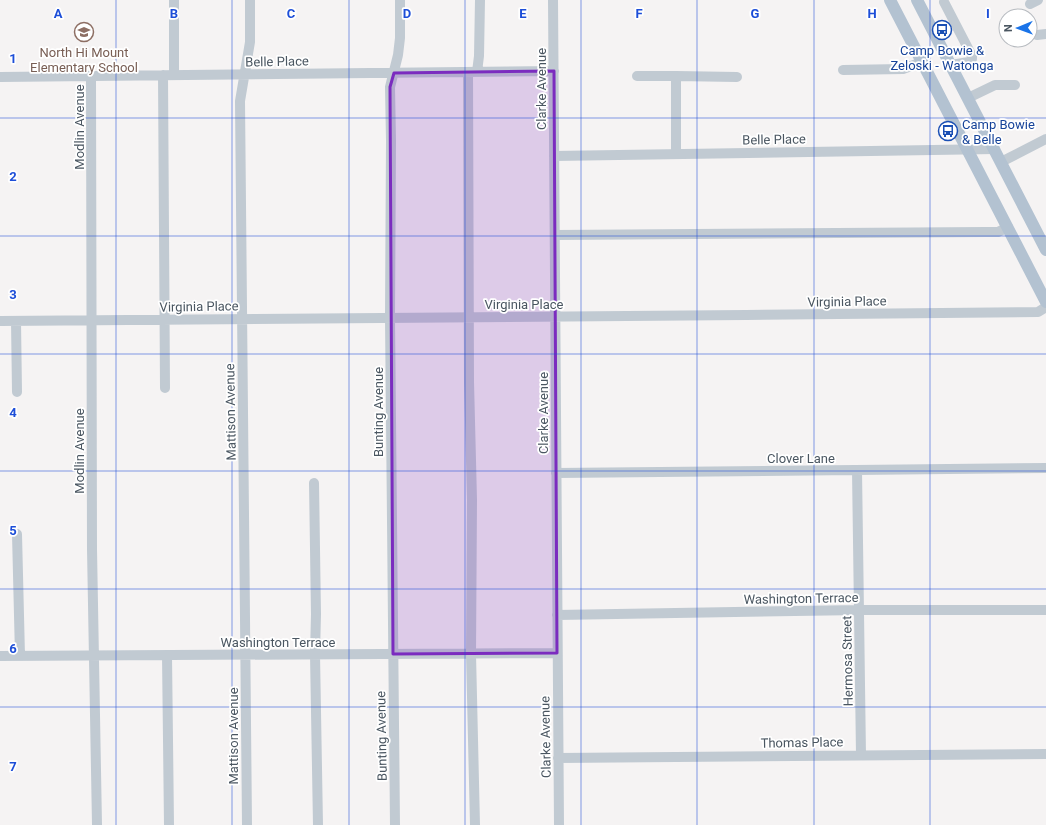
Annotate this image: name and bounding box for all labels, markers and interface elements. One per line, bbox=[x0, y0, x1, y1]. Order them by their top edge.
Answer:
text: A bbox=[54, 6, 63, 21]
text: B bbox=[170, 6, 178, 21]
text: C bbox=[287, 6, 296, 21]
text: D bbox=[403, 6, 411, 21]
text: E bbox=[519, 6, 527, 21]
text: F bbox=[635, 6, 643, 21]
text: G bbox=[751, 6, 760, 21]
text: H bbox=[867, 6, 877, 21]
text: I bbox=[986, 6, 990, 21]
north arrow bbox=[998, 8, 1038, 48]
bus stop icon: Camp Bowie & Zeloski - Watonga bbox=[931, 19, 953, 41]
school or university icon: North Hi Mount Elementary School bbox=[73, 21, 95, 43]
text: N bbox=[1002, 24, 1015, 32]
place label: Camp Bowie & Zeloski - Watonga bbox=[890, 43, 994, 73]
place label: North Hi Mount Elementary School bbox=[30, 45, 138, 75]
street label: Clarke Avenue bbox=[534, 48, 549, 130]
text: 1 bbox=[9, 51, 17, 66]
street label: Belle Place bbox=[245, 53, 309, 70]
street label: Modlin Avenue bbox=[72, 84, 87, 170]
place label: Camp Bowie & Belle bbox=[962, 117, 1035, 147]
bus stop icon: Camp Bowie & Belle bbox=[937, 120, 959, 142]
street label: Belle Place bbox=[742, 131, 806, 148]
text: 2 bbox=[9, 169, 17, 184]
text: 3 bbox=[9, 287, 17, 302]
street label: Virginia Place bbox=[807, 293, 887, 310]
street label: Virginia Place bbox=[485, 297, 564, 312]
street label: Virginia Place bbox=[159, 298, 239, 315]
street label: Mattison Avenue bbox=[222, 363, 239, 461]
street label: Bunting Avenue bbox=[371, 367, 386, 457]
street label: Clarke Avenue bbox=[536, 372, 551, 454]
text: 4 bbox=[9, 405, 17, 420]
street label: Modlin Avenue bbox=[72, 408, 87, 494]
street label: Clover Lane bbox=[767, 451, 835, 466]
text: 5 bbox=[9, 523, 17, 538]
street label: Washington Terrace bbox=[743, 590, 859, 607]
street label: Hermosa Street bbox=[839, 616, 856, 706]
street label: Washington Terrace bbox=[221, 635, 336, 650]
text: 6 bbox=[9, 641, 17, 656]
street label: Mattison Avenue bbox=[226, 687, 241, 785]
street label: Bunting Avenue bbox=[373, 691, 390, 781]
street label: Clarke Avenue bbox=[537, 696, 554, 778]
street label: Thomas Place bbox=[760, 734, 844, 751]
text: 7 bbox=[9, 759, 17, 774]

